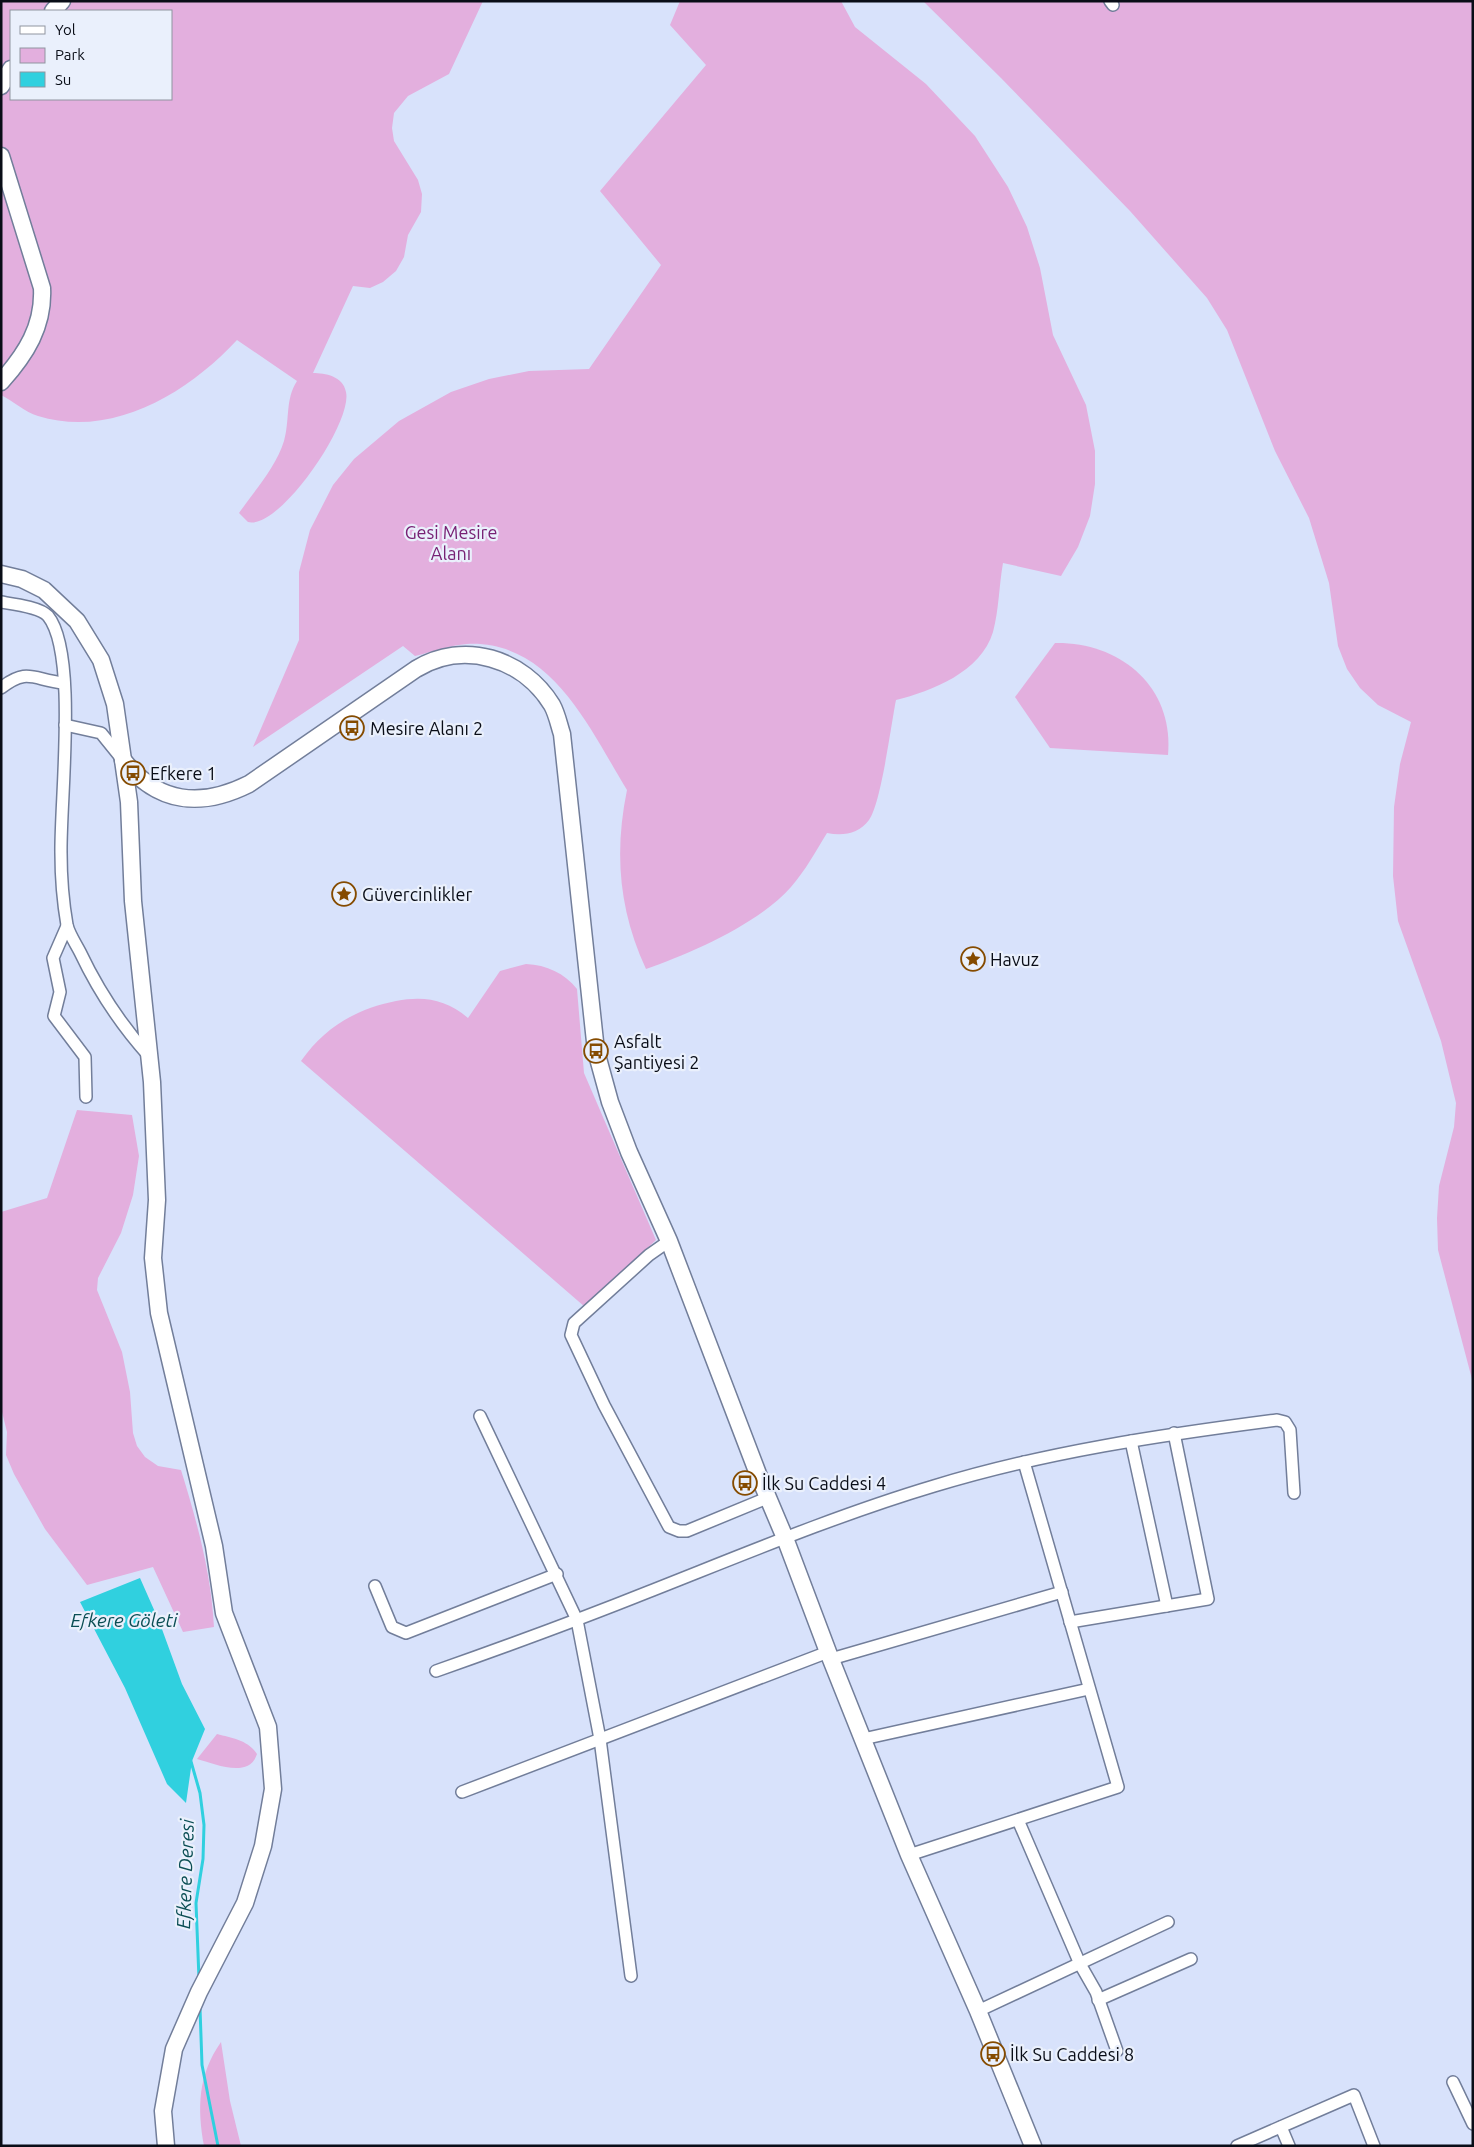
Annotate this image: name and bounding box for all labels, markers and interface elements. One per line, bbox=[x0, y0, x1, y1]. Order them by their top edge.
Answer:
legend bbox=[10, 10, 172, 100]
text: Yol bbox=[55, 21, 76, 38]
text: Park bbox=[55, 46, 85, 63]
text: Su bbox=[55, 71, 71, 88]
park label: Gesi Mesire Alanı bbox=[405, 522, 497, 563]
bus stop icon: Mesire Alanı 2 bbox=[339, 715, 365, 741]
place label: Mesire Alanı 2 bbox=[370, 718, 483, 738]
bus stop icon: Efkere 1 bbox=[120, 760, 146, 786]
place label: Efkere 1 bbox=[150, 763, 217, 783]
place icon: Güvercinlikler bbox=[331, 881, 357, 907]
place label: Güvercinlikler bbox=[362, 884, 473, 904]
place icon: Havuz bbox=[960, 946, 986, 972]
place label: Havuz bbox=[990, 949, 1039, 969]
place label: Asfalt Şantiyesi 2 bbox=[614, 1031, 699, 1072]
bus stop icon: Asfalt Şantiyesi 2 bbox=[583, 1038, 609, 1064]
bus stop icon: İlk Su Caddesi 4 bbox=[732, 1470, 758, 1496]
place label: İlk Su Caddesi 4 bbox=[762, 1473, 886, 1493]
water label: Efkere Göleti bbox=[70, 1609, 179, 1631]
water label: Efkere Deresi bbox=[172, 1817, 198, 1929]
bus stop icon: İlk Su Caddesi 8 bbox=[980, 2041, 1006, 2067]
place label: İlk Su Caddesi 8 bbox=[1010, 2044, 1134, 2064]

